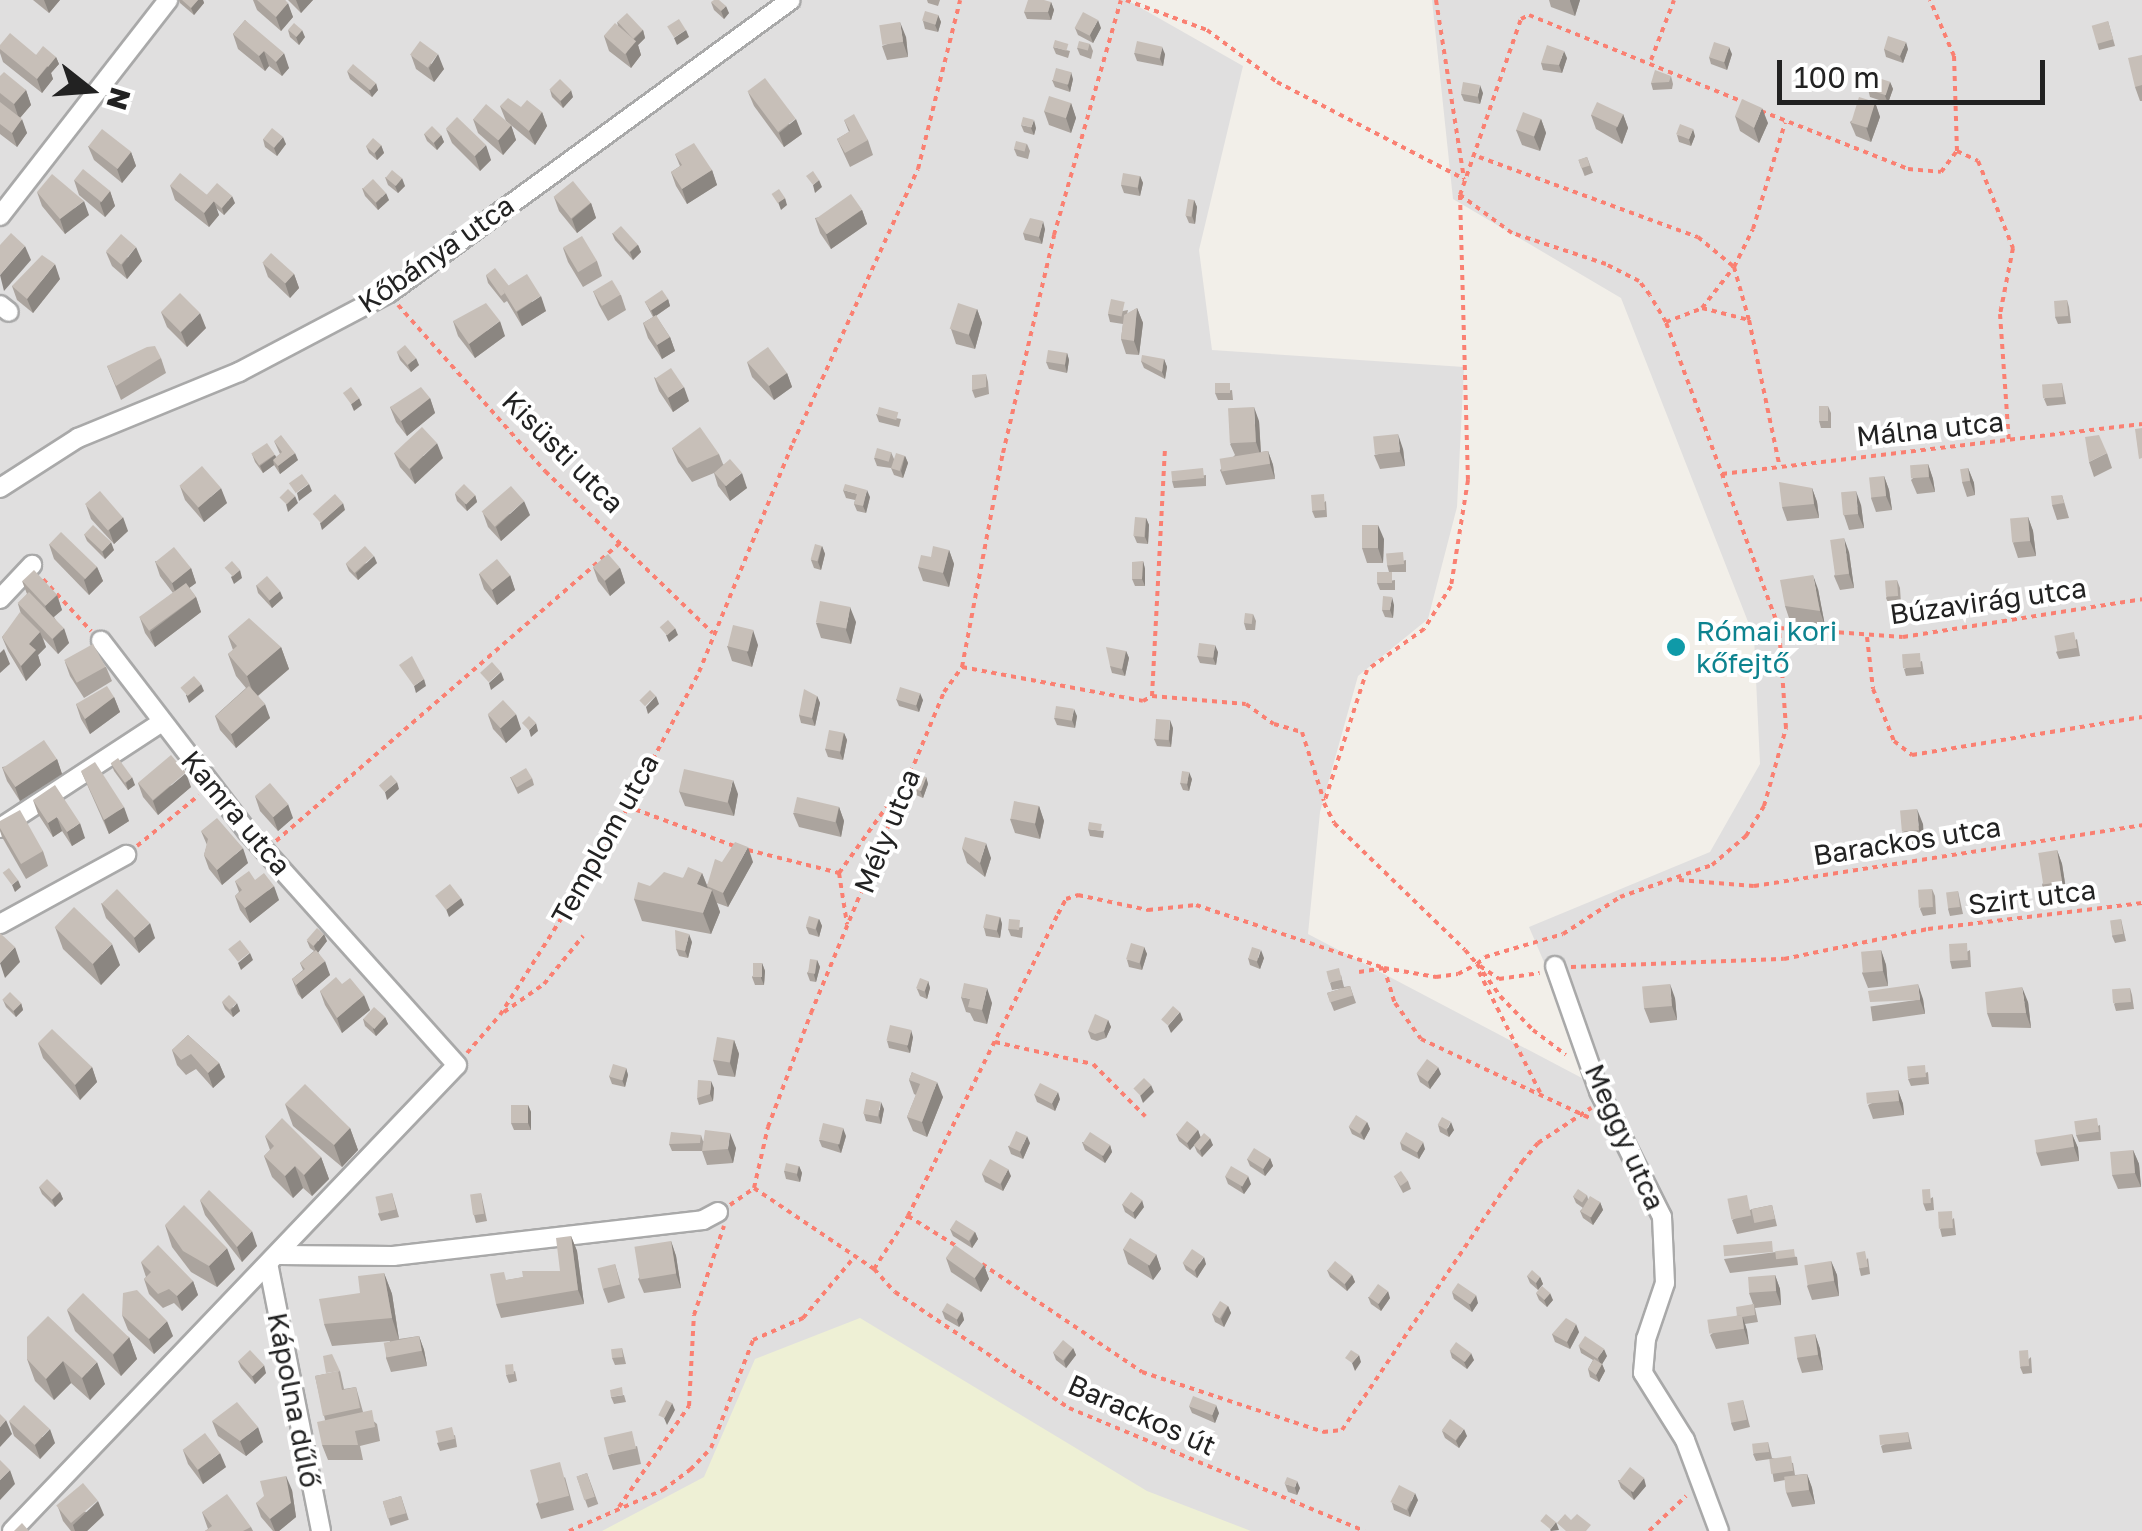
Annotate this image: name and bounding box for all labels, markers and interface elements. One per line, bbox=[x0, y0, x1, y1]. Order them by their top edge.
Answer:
north arrow bbox=[40, 40, 140, 140]
scale bar bbox=[1782, 40, 2050, 102]
text: 100 m bbox=[1794, 59, 1880, 95]
text: N bbox=[100, 84, 138, 114]
street label: Kőbánya utca bbox=[352, 188, 520, 320]
street label: Kisüsti utca bbox=[495, 384, 631, 520]
street label: Málna utca bbox=[1855, 405, 2005, 453]
street label: Búzavirág utca bbox=[1887, 571, 2089, 631]
place label: Római kori kőfejtő bbox=[1696, 614, 1837, 680]
marker: Római kori kőfejtő bbox=[1665, 636, 1687, 658]
street label: Kamra utca bbox=[174, 744, 298, 882]
street label: Templom utca bbox=[544, 748, 666, 930]
street label: Mély utca bbox=[847, 764, 927, 898]
street label: Barackos utca bbox=[1811, 810, 2003, 872]
street label: Szirt utca bbox=[1966, 873, 2098, 921]
street label: Meggy utca bbox=[1578, 1059, 1672, 1215]
street label: Kápolna dűlő bbox=[261, 1310, 327, 1490]
street label: Barackos út bbox=[1063, 1367, 1221, 1463]

